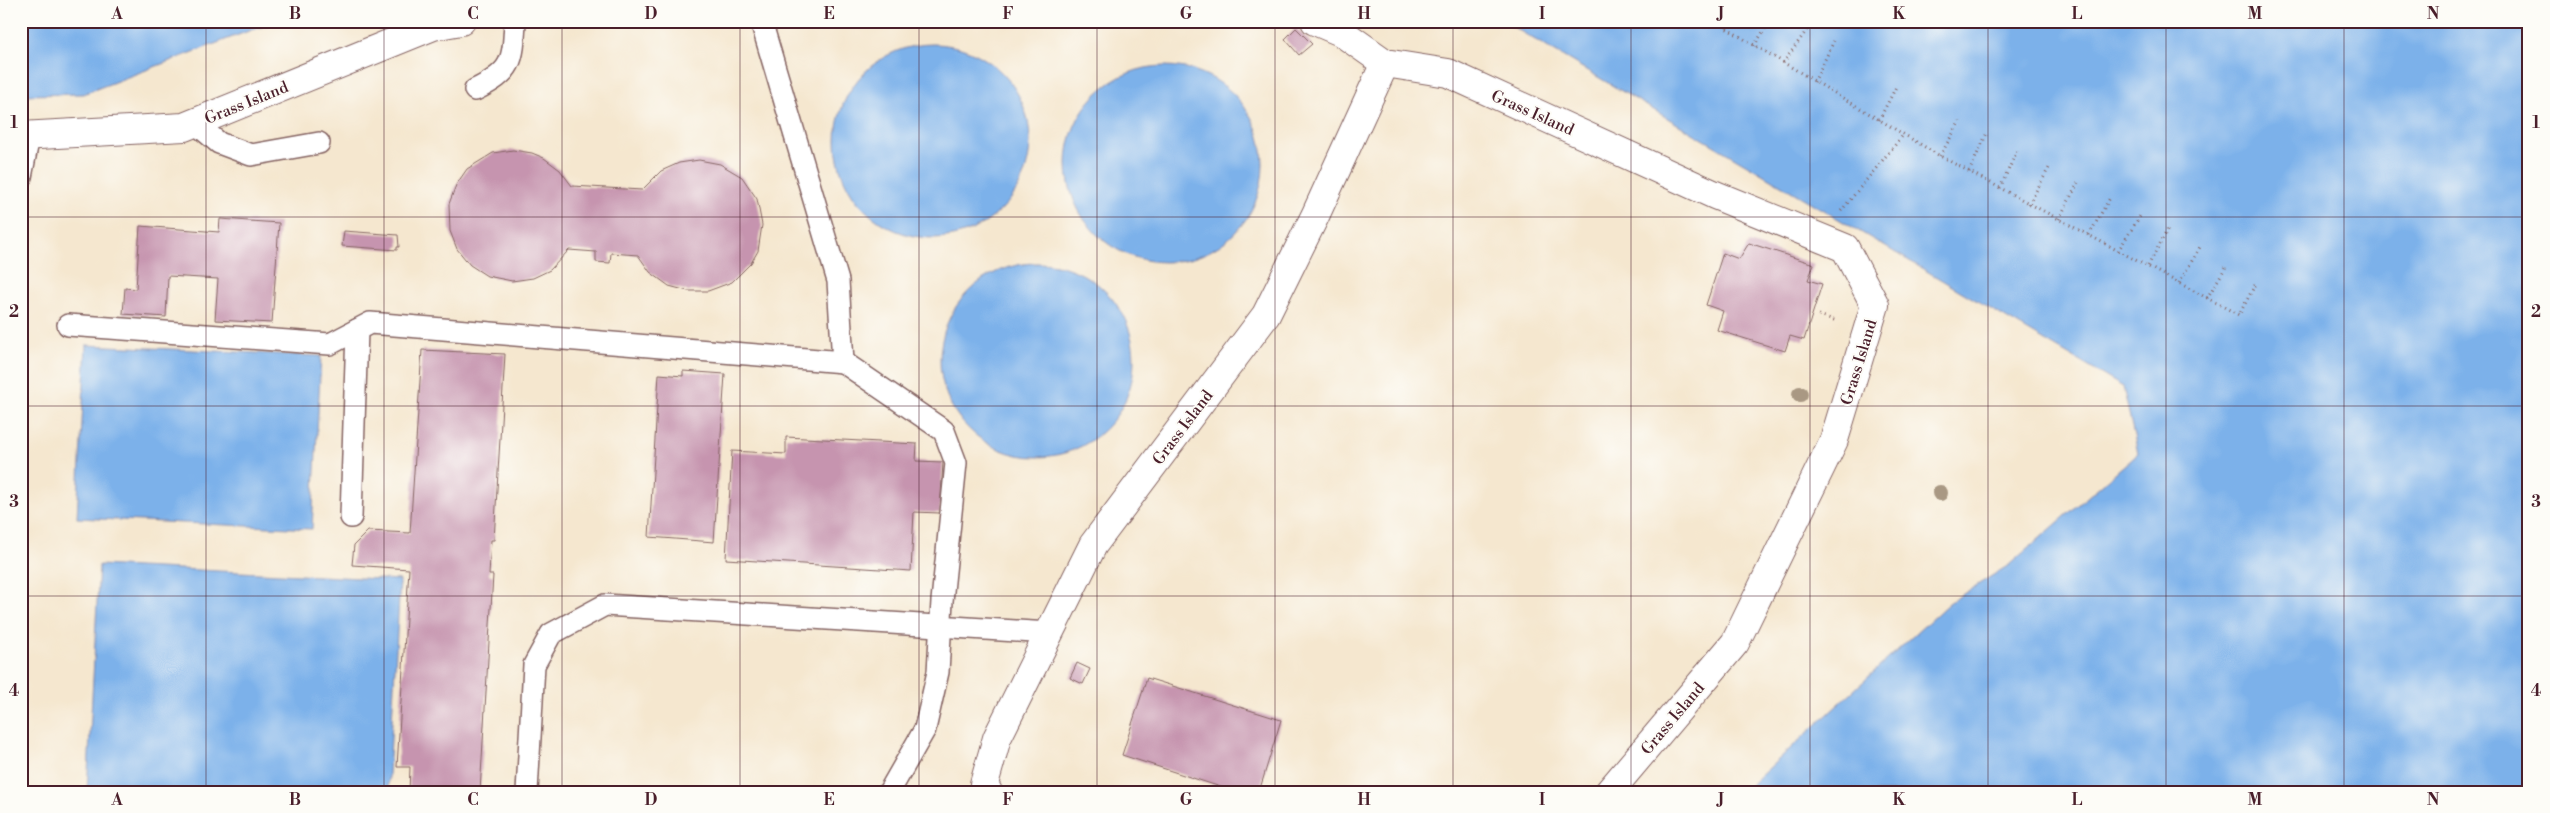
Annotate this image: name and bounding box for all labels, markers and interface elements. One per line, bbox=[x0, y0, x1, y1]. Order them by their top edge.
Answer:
text: A bbox=[110, 4, 123, 24]
text: B bbox=[289, 4, 301, 24]
text: C bbox=[467, 4, 479, 24]
text: D bbox=[645, 4, 658, 24]
text: E bbox=[823, 4, 835, 24]
text: F bbox=[1002, 4, 1014, 24]
text: G bbox=[1180, 4, 1193, 24]
text: H bbox=[1357, 4, 1371, 24]
text: I bbox=[1539, 4, 1545, 24]
text: J bbox=[1716, 4, 1724, 24]
text: K bbox=[1893, 4, 1907, 24]
text: L bbox=[2072, 4, 2083, 24]
text: M bbox=[2248, 4, 2263, 24]
text: N bbox=[2427, 4, 2440, 24]
street label: Grass Island bbox=[202, 77, 291, 129]
street label: Grass Island bbox=[1488, 86, 1577, 140]
text: 1 bbox=[10, 113, 18, 133]
text: 1 bbox=[2532, 113, 2540, 133]
text: 2 bbox=[9, 302, 19, 322]
text: 2 bbox=[2531, 302, 2541, 322]
street label: Grass Island bbox=[1836, 317, 1881, 408]
street label: Grass Island bbox=[1148, 386, 1217, 469]
text: 3 bbox=[9, 492, 19, 512]
text: 3 bbox=[2531, 492, 2541, 512]
street label: Grass Island bbox=[1637, 678, 1709, 759]
text: 4 bbox=[9, 681, 20, 701]
text: 4 bbox=[2531, 681, 2542, 701]
text: A bbox=[110, 790, 123, 810]
text: B bbox=[289, 790, 301, 810]
text: C bbox=[467, 790, 479, 810]
text: D bbox=[645, 790, 658, 810]
text: E bbox=[823, 790, 835, 810]
text: F bbox=[1002, 790, 1014, 810]
text: G bbox=[1180, 790, 1193, 810]
text: H bbox=[1357, 790, 1371, 810]
text: I bbox=[1539, 790, 1545, 810]
text: J bbox=[1716, 790, 1724, 810]
text: K bbox=[1893, 790, 1907, 810]
text: L bbox=[2072, 790, 2083, 810]
text: M bbox=[2248, 790, 2263, 810]
text: N bbox=[2427, 790, 2440, 810]

